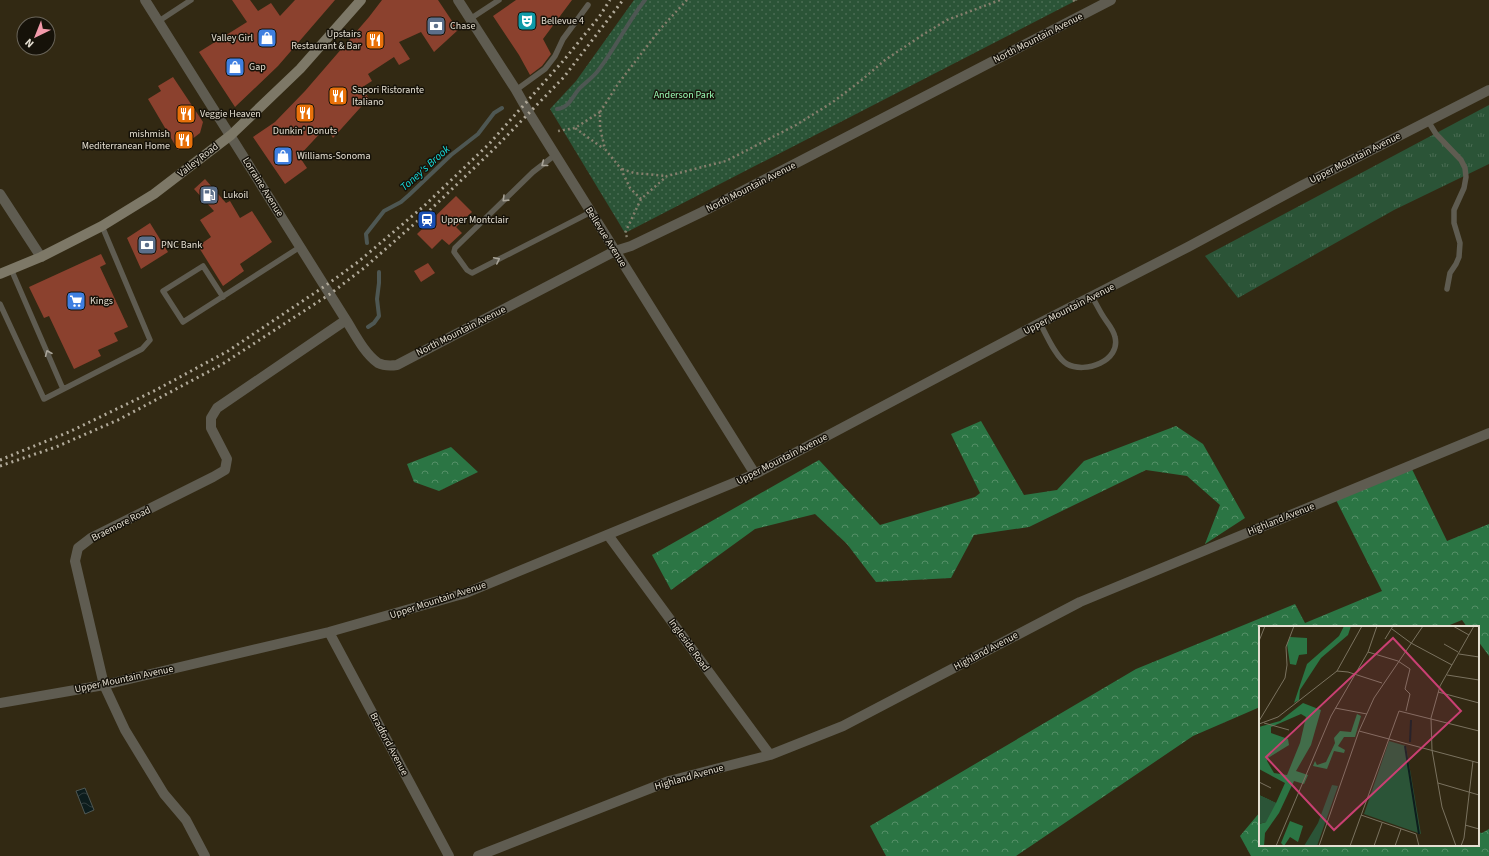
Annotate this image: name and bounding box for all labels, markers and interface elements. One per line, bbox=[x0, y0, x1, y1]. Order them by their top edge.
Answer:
street label: North Mountain Avenue bbox=[991, 9, 1085, 67]
theatre icon: Bellevue 4 bbox=[516, 10, 538, 32]
place label: Bellevue 4 bbox=[541, 14, 584, 28]
bank icon: Chase bbox=[425, 15, 447, 37]
north arrow bbox=[16, 16, 56, 56]
place label: Chase bbox=[450, 19, 475, 33]
shop icon: Valley Girl bbox=[256, 27, 278, 49]
place label: Upstairs Restaurant & Bar bbox=[291, 27, 362, 53]
restaurant icon: Upstairs Restaurant & Bar bbox=[364, 29, 386, 51]
place label: Valley Girl bbox=[212, 31, 253, 45]
text: N bbox=[22, 35, 37, 51]
shop icon: Gap bbox=[224, 56, 246, 78]
place label: Gap bbox=[249, 60, 266, 74]
place label: Sapori Ristorante Italiano bbox=[352, 83, 424, 109]
restaurant icon: Sapori Ristorante Italiano bbox=[327, 85, 349, 107]
park label: Anderson Park bbox=[654, 88, 714, 102]
restaurant icon: Dunkin' Donuts bbox=[294, 102, 316, 124]
restaurant icon: Veggie Heaven bbox=[175, 103, 197, 125]
place label: Veggie Heaven bbox=[200, 107, 261, 121]
place label: Dunkin' Donuts bbox=[273, 124, 337, 138]
place label: mishmish Mediterranean Home bbox=[82, 127, 170, 153]
restaurant icon: mishmish Mediterranean Home bbox=[173, 129, 195, 151]
street label: Upper Mountain Avenue bbox=[1307, 129, 1403, 187]
street label: Valley Road bbox=[175, 140, 221, 180]
water label: Toney's Brook bbox=[397, 141, 454, 194]
shop icon: Williams-Sonoma bbox=[272, 145, 294, 167]
place label: Williams-Sonoma bbox=[297, 149, 370, 163]
street label: Lorraine Avenue bbox=[239, 155, 287, 219]
street label: North Mountain Avenue bbox=[704, 158, 798, 216]
one-way arrow bbox=[542, 159, 549, 166]
fuel station icon: Lukoil bbox=[198, 184, 220, 206]
place label: Lukoil bbox=[223, 188, 249, 202]
one-way arrow bbox=[502, 195, 510, 202]
street label: Bellevue Avenue bbox=[582, 204, 630, 270]
station icon: Upper Montclair bbox=[416, 209, 438, 231]
place label: Upper Montclair bbox=[441, 213, 509, 227]
bank icon: PNC Bank bbox=[136, 234, 158, 256]
place label: PNC Bank bbox=[161, 238, 202, 252]
one-way arrow bbox=[493, 257, 500, 265]
street label: Upper Mountain Avenue bbox=[1021, 280, 1117, 338]
supermarket icon: Kings bbox=[65, 290, 87, 312]
place label: Kings bbox=[90, 294, 113, 308]
street label: North Mountain Avenue bbox=[414, 302, 508, 360]
one-way arrow bbox=[44, 350, 52, 357]
street label: Upper Mountain Avenue bbox=[734, 430, 830, 488]
street label: Highland Avenue bbox=[1246, 499, 1317, 539]
street label: Braemore Road bbox=[89, 503, 153, 545]
street label: Upper Mountain Avenue bbox=[388, 578, 488, 622]
street label: Ingleside Road bbox=[665, 616, 713, 674]
inset map bbox=[1259, 626, 1479, 846]
street label: Highland Avenue bbox=[951, 628, 1021, 674]
street label: Upper Mountain Avenue bbox=[73, 662, 175, 696]
street label: Bradford Avenue bbox=[366, 710, 412, 778]
street label: Highland Avenue bbox=[653, 760, 725, 793]

